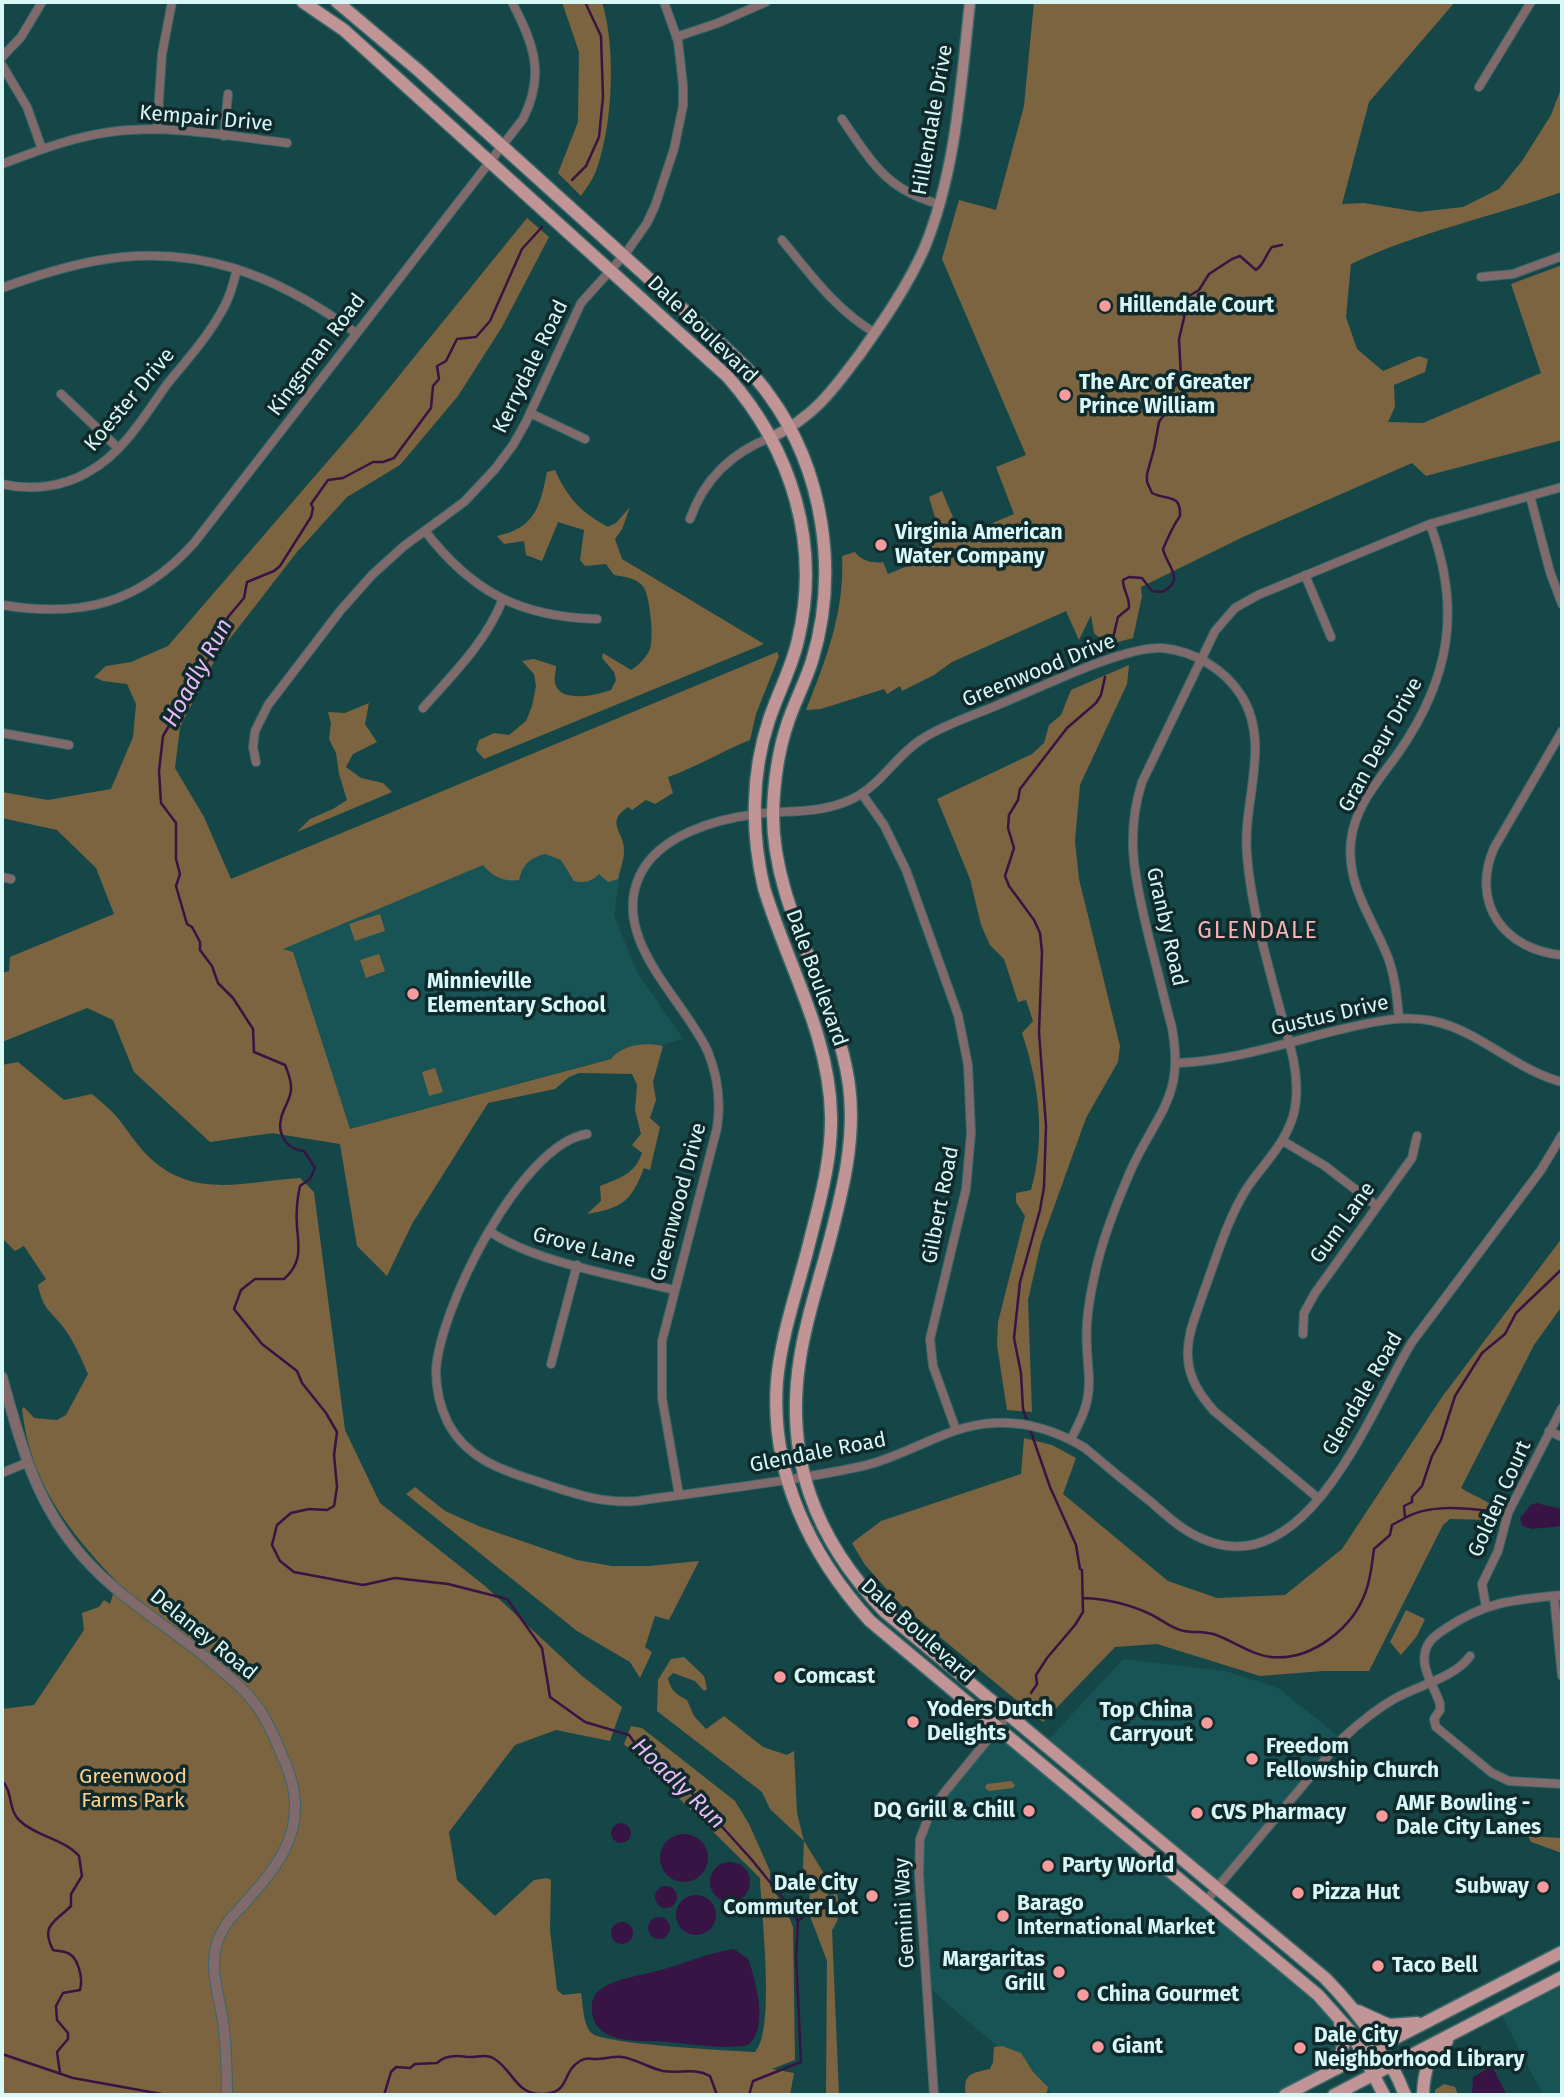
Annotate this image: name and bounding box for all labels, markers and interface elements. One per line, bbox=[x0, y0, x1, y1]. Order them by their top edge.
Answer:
street label: Hillendale Drive bbox=[907, 43, 959, 197]
street label: Kempair Drive bbox=[138, 101, 274, 137]
street label: Dale Boulevard bbox=[642, 271, 762, 389]
street label: Kingsman Road bbox=[263, 289, 371, 421]
place label: Hillendale Court bbox=[1119, 293, 1274, 319]
street label: Kerrydale Road bbox=[488, 296, 574, 438]
marker: Hillendale Court bbox=[1097, 298, 1113, 314]
street label: Koester Drive bbox=[79, 343, 181, 457]
place label: The Arc of Greater Prince William bbox=[1079, 370, 1251, 420]
marker: The Arc of Greater Prince William bbox=[1057, 387, 1073, 403]
place label: Virginia American Water Company bbox=[895, 520, 1063, 570]
marker: Virginia American Water Company bbox=[873, 537, 889, 553]
water label: Hoadly Run bbox=[157, 614, 239, 732]
street label: Greenwood Drive bbox=[959, 629, 1119, 713]
street label: Gran Deur Drive bbox=[1334, 673, 1428, 817]
street label: Granby Road bbox=[1140, 865, 1192, 989]
street label: Dale Boulevard bbox=[780, 906, 852, 1050]
district label: GLENDALE bbox=[1198, 918, 1318, 946]
place label: Minnieville Elementary School bbox=[427, 969, 606, 1019]
marker: Minnieville Elementary School bbox=[405, 986, 421, 1002]
street label: Gustus Drive bbox=[1269, 990, 1391, 1042]
street label: Greenwood Drive bbox=[646, 1120, 712, 1284]
street label: Gilbert Road bbox=[917, 1144, 965, 1266]
street label: Gum Lane bbox=[1305, 1177, 1381, 1269]
street label: Grove Lane bbox=[530, 1222, 638, 1274]
street label: Glendale Road bbox=[1318, 1328, 1408, 1460]
street label: Glendale Road bbox=[748, 1427, 888, 1479]
street label: Golden Court bbox=[1463, 1437, 1537, 1561]
street label: Dale Boulevard bbox=[855, 1574, 979, 1688]
street label: Delaney Road bbox=[144, 1584, 262, 1686]
place label: Comcast bbox=[794, 1664, 875, 1690]
marker: Comcast bbox=[772, 1669, 788, 1685]
place label: Yoders Dutch Delights bbox=[927, 1697, 1053, 1747]
place label: Top China Carryout bbox=[1100, 1698, 1193, 1748]
marker: Yoders Dutch Delights bbox=[905, 1714, 921, 1730]
marker: Top China Carryout bbox=[1199, 1715, 1215, 1731]
water label: Hoadly Run bbox=[626, 1733, 730, 1835]
place label: Freedom Fellowship Church bbox=[1266, 1734, 1439, 1784]
marker: Freedom Fellowship Church bbox=[1244, 1751, 1260, 1767]
park label: Greenwood Farms Park bbox=[79, 1764, 187, 1814]
place label: AMF Bowling - Dale City Lanes bbox=[1396, 1791, 1541, 1841]
place label: DQ Grill & Chill bbox=[873, 1798, 1015, 1824]
place label: CVS Pharmacy bbox=[1211, 1800, 1346, 1826]
marker: DQ Grill & Chill bbox=[1021, 1803, 1037, 1819]
marker: CVS Pharmacy bbox=[1189, 1805, 1205, 1821]
marker: AMF Bowling - Dale City Lanes bbox=[1374, 1808, 1390, 1824]
place label: Party World bbox=[1062, 1853, 1174, 1879]
street label: Gemini Way bbox=[890, 1857, 920, 1969]
marker: Party World bbox=[1040, 1858, 1056, 1874]
place label: Dale City Commuter Lot bbox=[723, 1871, 858, 1921]
place label: Subway bbox=[1455, 1874, 1529, 1900]
marker: Subway bbox=[1535, 1879, 1551, 1895]
place label: Pizza Hut bbox=[1312, 1880, 1400, 1906]
marker: Pizza Hut bbox=[1290, 1885, 1306, 1901]
marker: Dale City Commuter Lot bbox=[864, 1888, 880, 1904]
place label: Barago International Market bbox=[1017, 1891, 1215, 1941]
marker: Barago International Market bbox=[995, 1908, 1011, 1924]
place label: Margaritas Grill bbox=[943, 1947, 1045, 1997]
place label: Taco Bell bbox=[1392, 1953, 1478, 1979]
marker: Taco Bell bbox=[1370, 1958, 1386, 1974]
marker: Margaritas Grill bbox=[1051, 1964, 1067, 1980]
place label: China Gourmet bbox=[1097, 1982, 1239, 2008]
marker: China Gourmet bbox=[1075, 1987, 1091, 2003]
place label: Dale City Neighborhood Library bbox=[1314, 2023, 1524, 2073]
place label: Giant bbox=[1112, 2034, 1163, 2060]
marker: Giant bbox=[1090, 2039, 1106, 2055]
marker: Dale City Neighborhood Library bbox=[1292, 2040, 1308, 2056]

